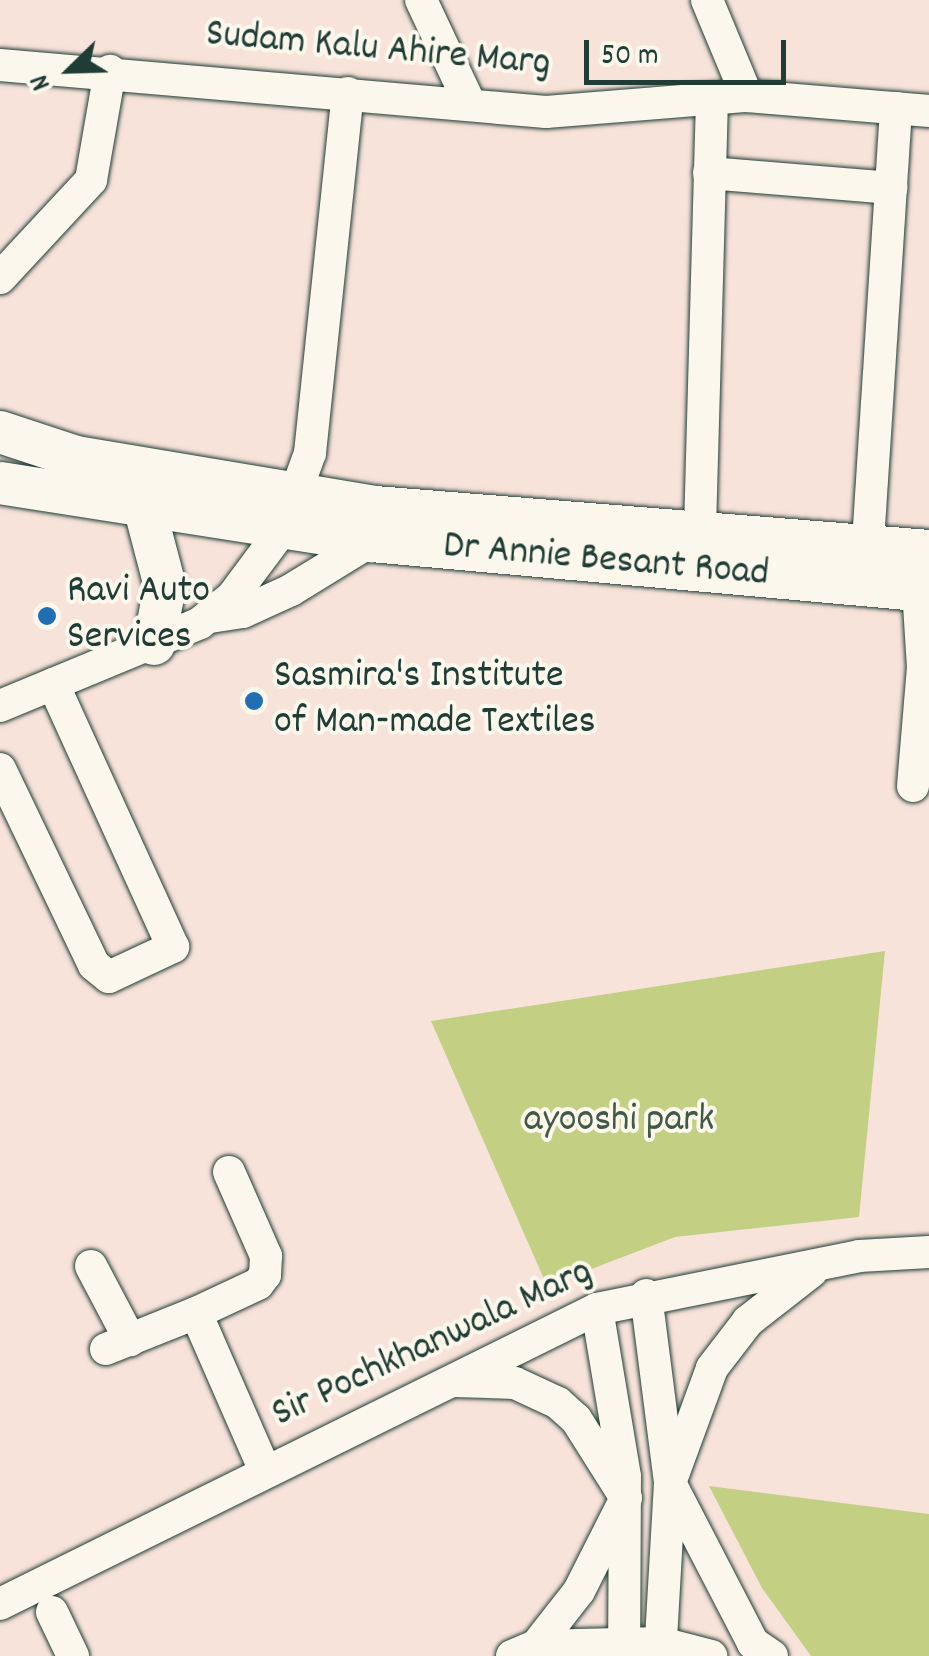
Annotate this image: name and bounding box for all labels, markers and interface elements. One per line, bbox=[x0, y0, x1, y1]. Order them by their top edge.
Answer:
street label: Sudam Kalu Ahire Marg bbox=[204, 12, 552, 90]
north arrow bbox=[20, 20, 120, 120]
scale bar bbox=[589, 20, 792, 82]
text: 50 m bbox=[601, 36, 659, 79]
text: N bbox=[21, 68, 63, 96]
street label: Dr Annie Besant Road bbox=[441, 524, 771, 600]
place label: Ravi Auto Services bbox=[67, 569, 210, 663]
marker: Ravi Auto Services bbox=[36, 605, 58, 627]
place label: Sasmira's Institute of Man-made Textiles bbox=[274, 654, 596, 748]
marker: Sasmira's Institute of Man-made Textiles bbox=[243, 690, 265, 712]
park label: ayooshi park bbox=[524, 1098, 714, 1146]
street label: Sir Pochkhanwala Marg bbox=[265, 1250, 601, 1440]

